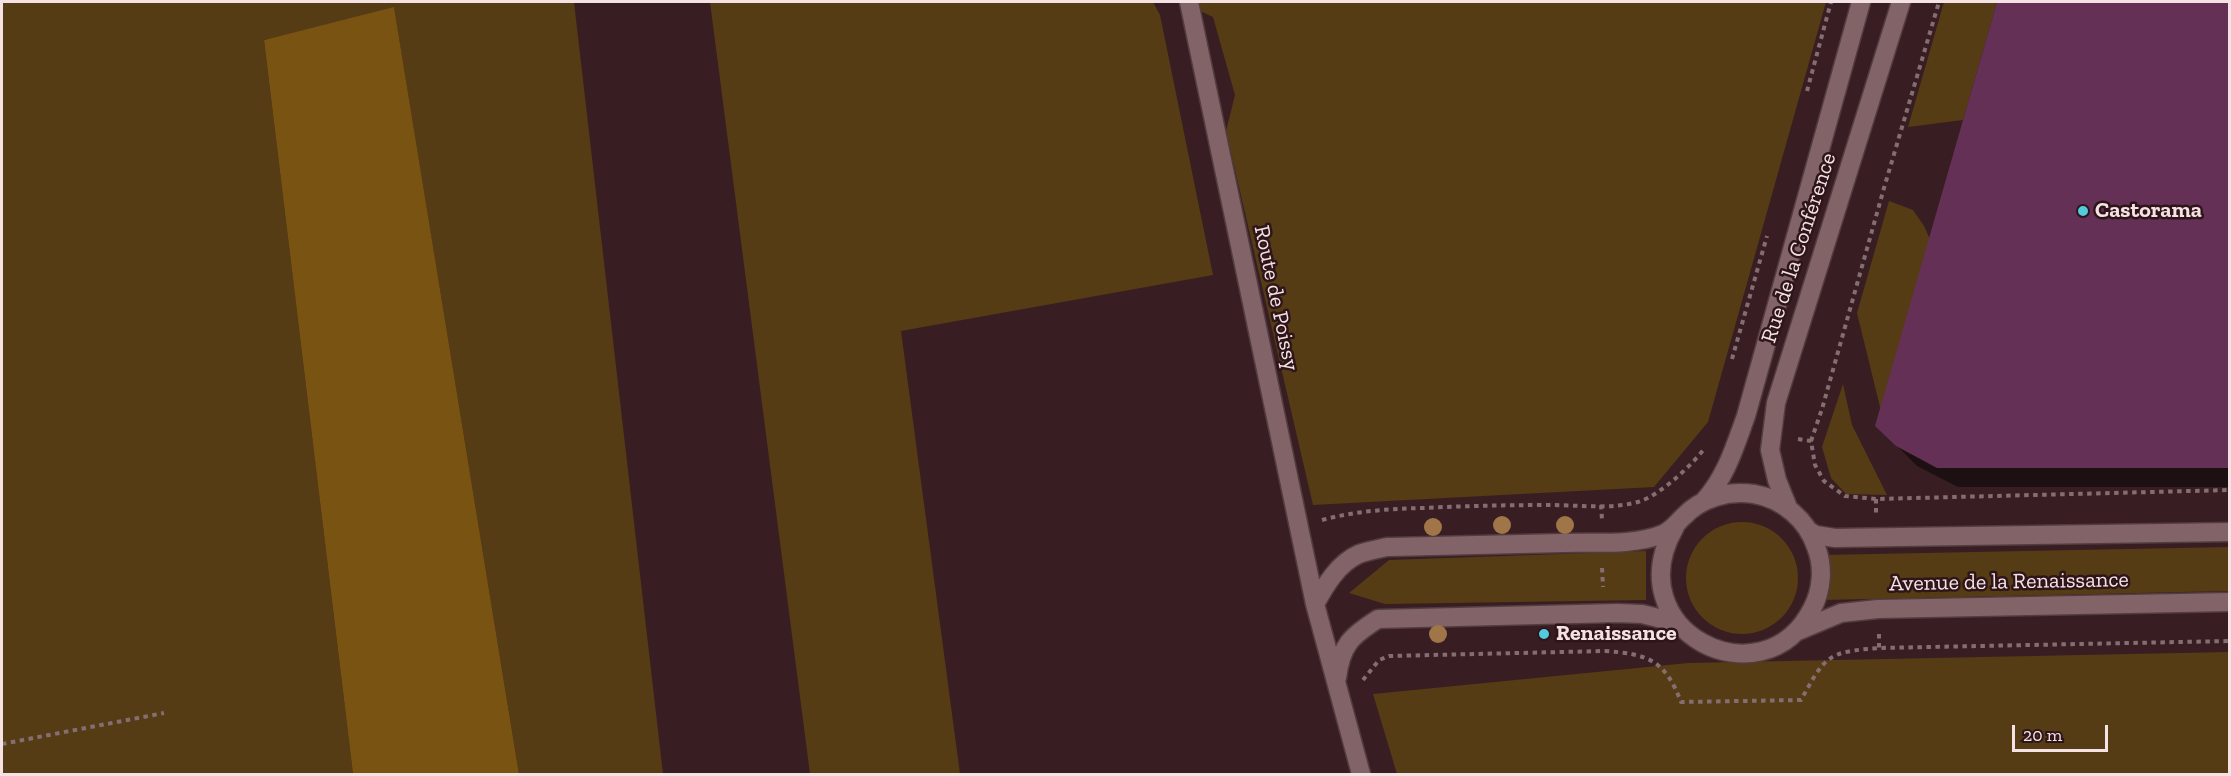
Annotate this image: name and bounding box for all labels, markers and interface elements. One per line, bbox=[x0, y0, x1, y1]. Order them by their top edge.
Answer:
street label: Rue de la Conférence bbox=[1756, 150, 1842, 346]
place label: Castorama bbox=[2095, 198, 2202, 224]
marker: Castorama bbox=[2076, 204, 2090, 218]
street label: Route de Poissy bbox=[1248, 223, 1304, 373]
street label: Avenue de la Renaissance bbox=[1889, 567, 2129, 597]
place label: Renaissance bbox=[1556, 621, 1677, 647]
marker: Renaissance bbox=[1537, 627, 1551, 641]
scale bar bbox=[2015, 713, 2111, 751]
text: 20 m bbox=[2023, 724, 2062, 746]

